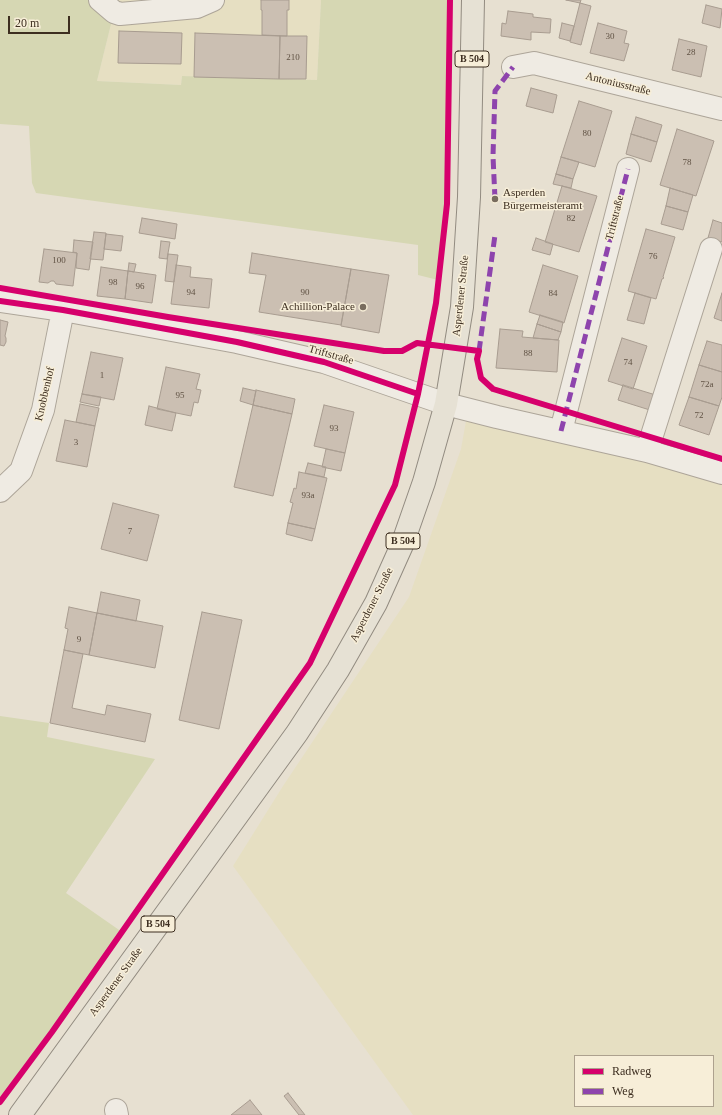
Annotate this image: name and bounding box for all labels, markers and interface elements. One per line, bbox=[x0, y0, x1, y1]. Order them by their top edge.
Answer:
scale bar bbox=[10, 8, 72, 34]
text: 20 m bbox=[15, 16, 39, 30]
house number: 30 bbox=[606, 32, 614, 42]
house number: 28 bbox=[686, 48, 696, 58]
road number: B 504 bbox=[455, 51, 489, 67]
house number: 210 bbox=[286, 53, 300, 63]
street label: Antoniusstraße bbox=[584, 70, 652, 98]
house number: 80 bbox=[582, 129, 592, 139]
house number: 78 bbox=[682, 158, 692, 168]
place label: Asperden Bürgermeisteramt bbox=[503, 186, 582, 212]
marker: Asperden Bürgermeisteramt bbox=[490, 194, 500, 204]
street label: Triftstraße bbox=[603, 194, 627, 242]
house number: 82 bbox=[566, 214, 576, 224]
house number: 76 bbox=[648, 252, 658, 262]
street label: Asperdener Straße bbox=[450, 255, 472, 337]
house number: 100 bbox=[52, 256, 66, 266]
house number: 98 bbox=[108, 278, 118, 288]
house number: 96 bbox=[136, 282, 144, 292]
house number: 94 bbox=[186, 288, 196, 298]
house number: 90 bbox=[300, 288, 310, 298]
house number: 84 bbox=[548, 289, 558, 299]
place label: Achillion-Palace bbox=[281, 300, 355, 314]
marker: Achillion-Palace bbox=[358, 302, 368, 312]
street label: Triftstraße bbox=[307, 342, 355, 368]
house number: 88 bbox=[524, 349, 532, 359]
house number: 74 bbox=[624, 358, 632, 368]
street label: Knobbenhof bbox=[32, 366, 58, 422]
house number: 1 bbox=[100, 371, 104, 381]
house number: 72a bbox=[701, 380, 713, 390]
house number: 95 bbox=[176, 391, 184, 401]
house number: 72 bbox=[694, 411, 704, 421]
house number: 93 bbox=[330, 424, 338, 434]
house number: 3 bbox=[74, 438, 78, 448]
house number: 93a bbox=[302, 491, 314, 501]
house number: 7 bbox=[128, 527, 132, 537]
road number: B 504 bbox=[386, 533, 420, 549]
street label: Asperdener Straße bbox=[348, 566, 396, 644]
house number: 9 bbox=[77, 635, 81, 645]
road number: B 504 bbox=[141, 916, 175, 932]
street label: Asperdener Straße bbox=[87, 945, 145, 1019]
legend bbox=[574, 1055, 714, 1107]
text: Radweg bbox=[612, 1064, 651, 1078]
text: Weg bbox=[612, 1084, 634, 1098]

